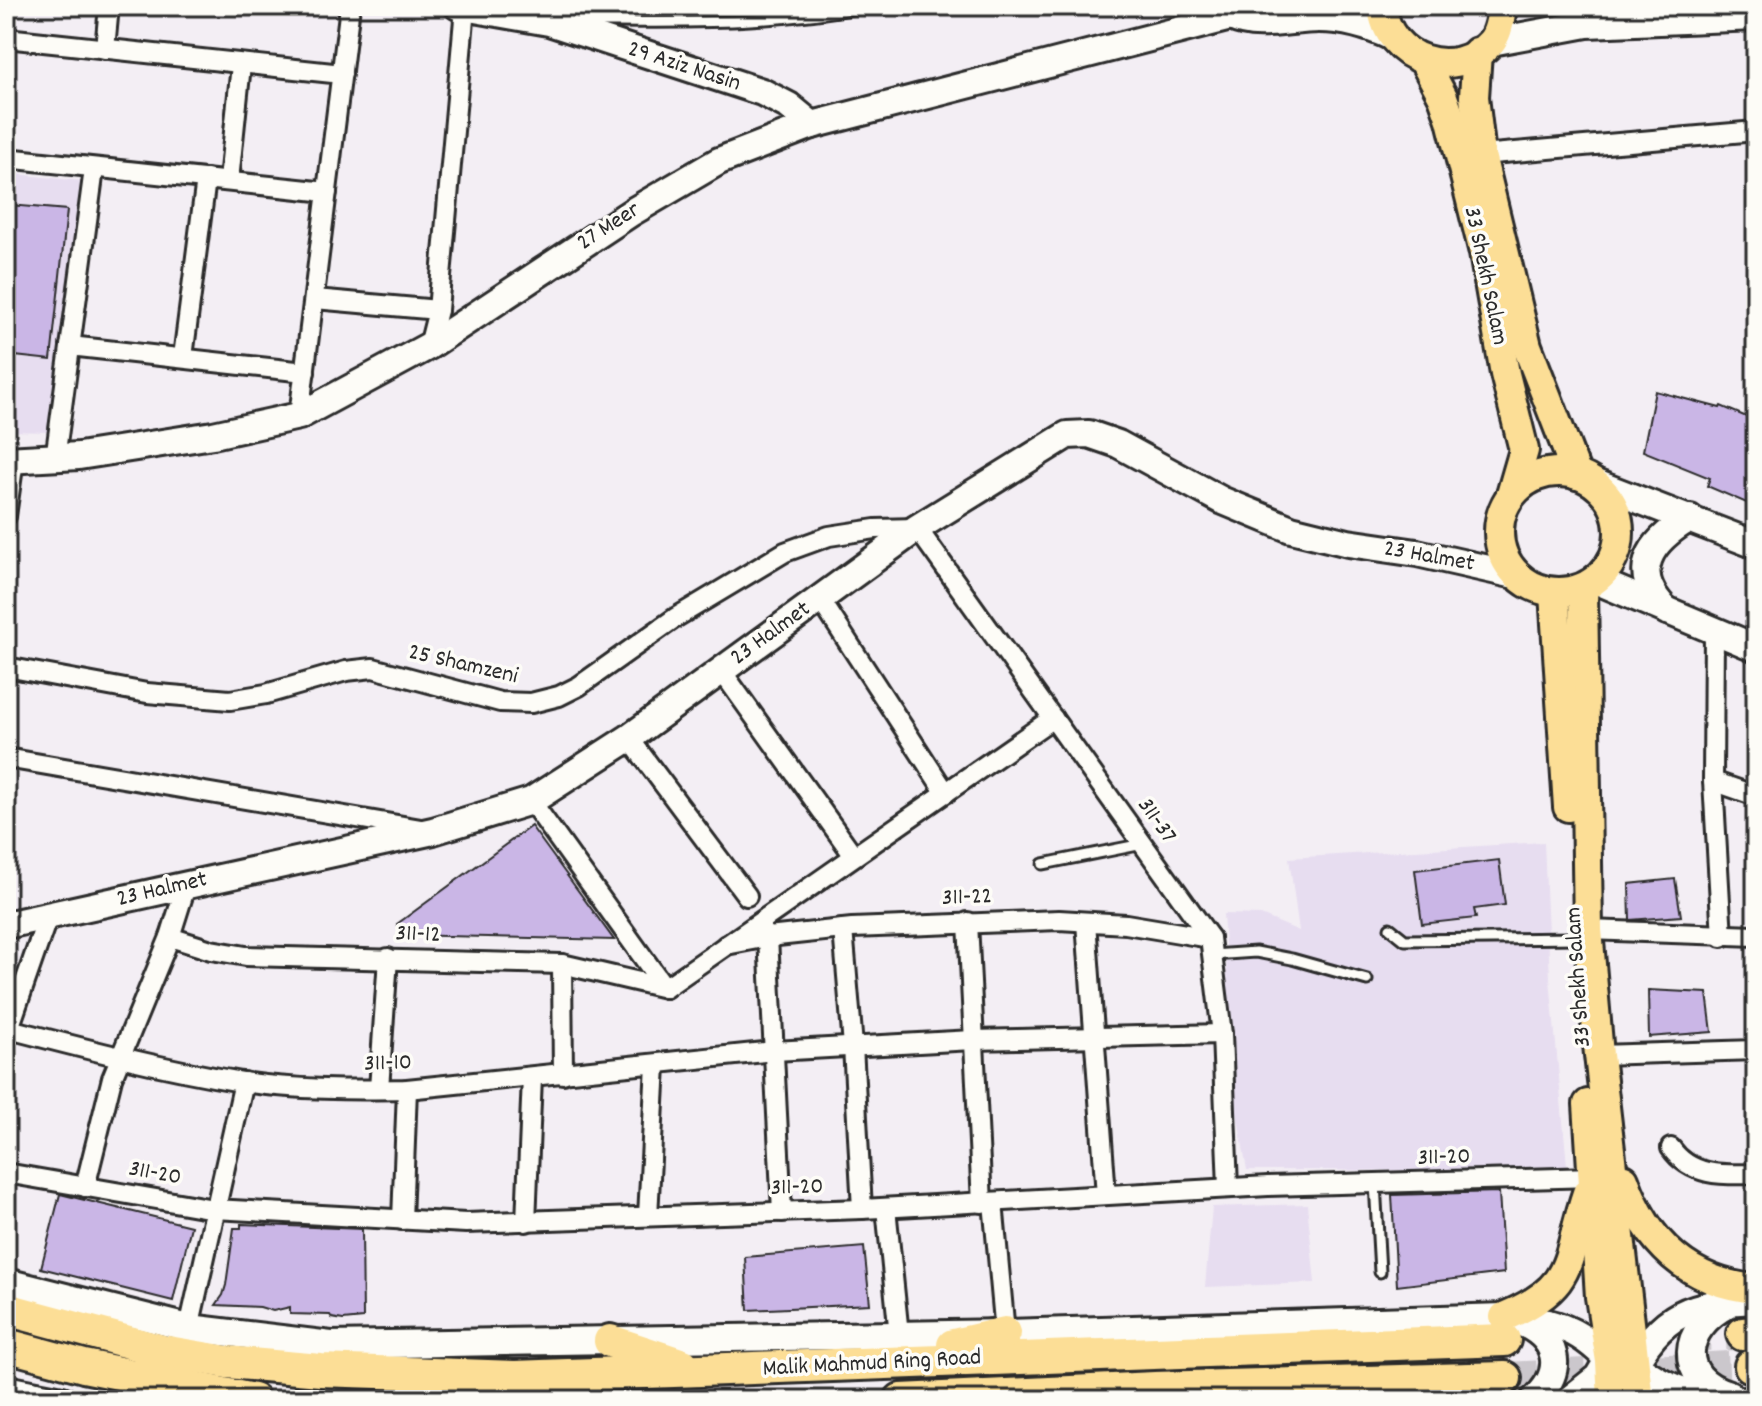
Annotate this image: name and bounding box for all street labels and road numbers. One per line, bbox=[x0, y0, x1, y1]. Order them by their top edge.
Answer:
street label: 29 Aziz Nasin bbox=[623, 33, 745, 101]
street label: 27 Meer bbox=[571, 194, 647, 260]
street label: 33 Shekh Salam bbox=[1454, 204, 1516, 348]
street label: 23 Halmet bbox=[1381, 532, 1477, 582]
street label: 23 Halmet bbox=[724, 593, 818, 675]
street label: 25 Shamzeni bbox=[405, 636, 521, 694]
street label: 311-37 bbox=[1128, 791, 1184, 851]
street label: 23 Halmet bbox=[113, 863, 211, 917]
street label: 311-22 bbox=[941, 880, 993, 916]
street label: 33 Shekh Salam bbox=[1557, 906, 1601, 1048]
street label: 311-12 bbox=[395, 917, 441, 953]
street label: 311-10 bbox=[364, 1046, 412, 1082]
street label: 311-20 bbox=[1417, 1140, 1471, 1176]
street label: 311-20 bbox=[126, 1153, 184, 1195]
street label: 311-20 bbox=[770, 1170, 824, 1206]
street label: Malik Mahmud Ring Road bbox=[762, 1341, 982, 1387]

